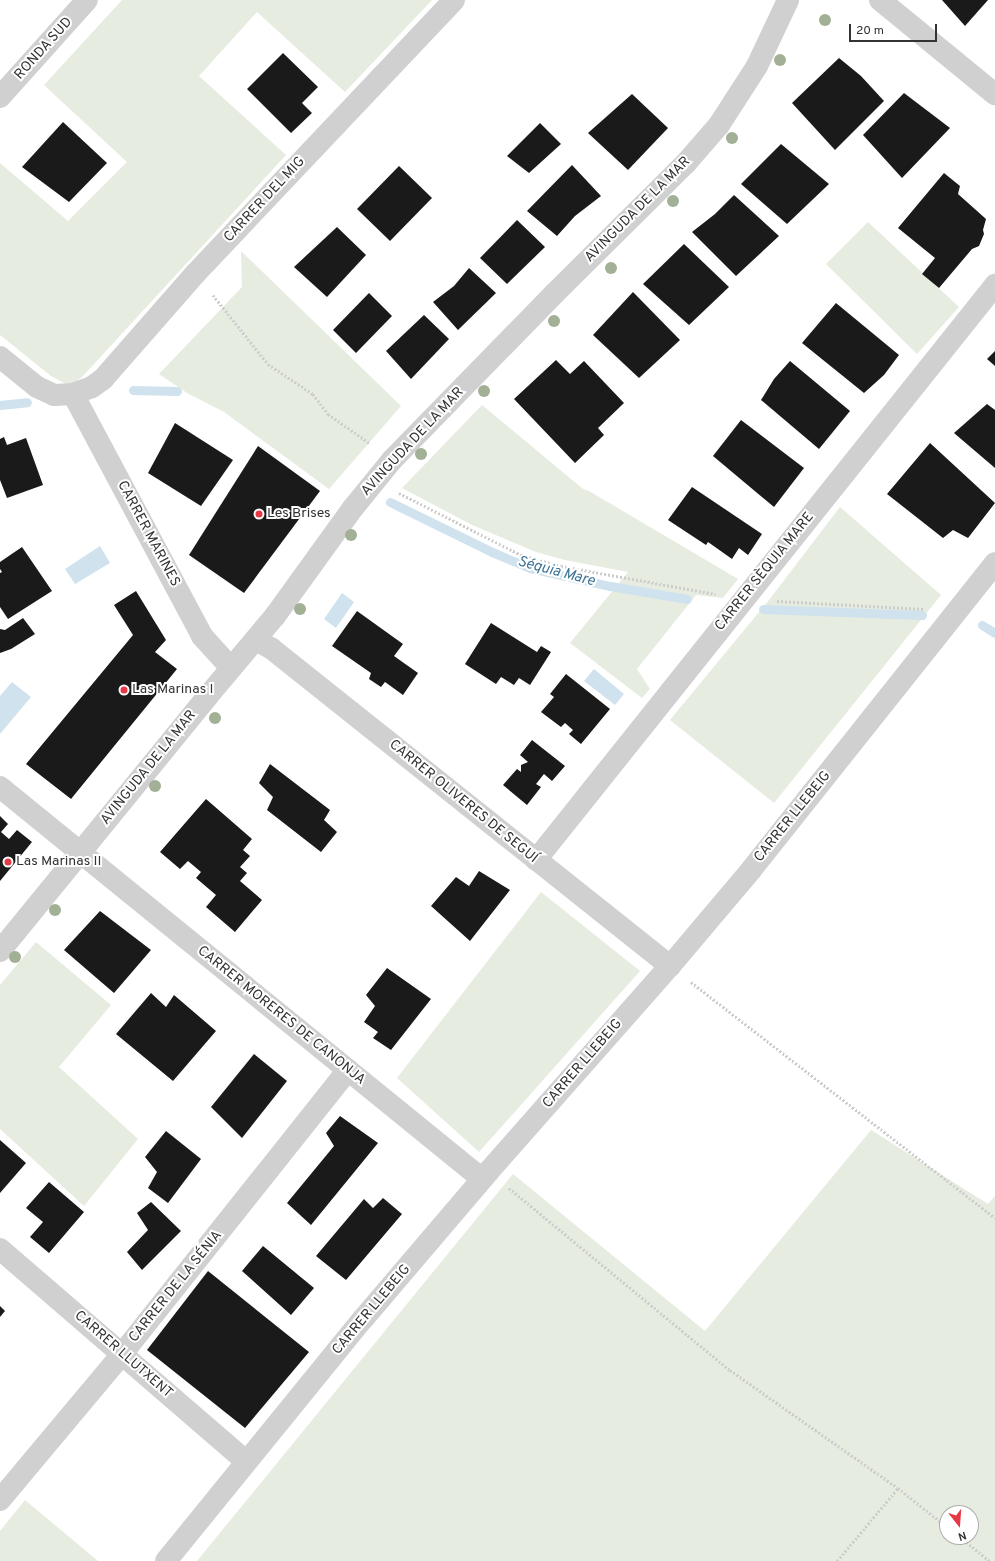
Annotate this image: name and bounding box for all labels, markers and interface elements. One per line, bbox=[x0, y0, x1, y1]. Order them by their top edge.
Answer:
street label: RONDA SUD bbox=[11, 14, 77, 84]
scale bar bbox=[851, 16, 939, 42]
text: 20 m bbox=[856, 23, 884, 39]
street label: AVINGUDA DE LA MAR bbox=[581, 153, 695, 267]
street label: CARRER DEL MIG bbox=[221, 154, 309, 246]
street label: AVINGUDA DE LA MAR bbox=[358, 384, 468, 500]
street label: CARRER MARINES bbox=[113, 478, 183, 590]
place label: Les Brises bbox=[267, 506, 331, 522]
marker: Les Brises bbox=[254, 509, 264, 519]
street label: CARRER SÈQUIA MARE bbox=[712, 509, 818, 635]
water label: Séquia Mare bbox=[515, 553, 597, 591]
place label: Las Marinas I bbox=[132, 682, 213, 698]
marker: Las Marinas I bbox=[119, 685, 129, 695]
street label: AVINGUDA DE LA MAR bbox=[97, 707, 201, 829]
street label: CARRER OLIVERES DE SEGUÍ bbox=[385, 737, 541, 867]
street label: CARRER LLEBEIG bbox=[751, 768, 835, 866]
place label: Las Marinas II bbox=[16, 854, 101, 870]
marker: Las Marinas II bbox=[3, 857, 13, 867]
street label: CARRER MORERES DE CANONJA bbox=[194, 943, 368, 1089]
street label: CARRER LLEBEIG bbox=[540, 1016, 626, 1112]
street label: CARRER DE LA SÉNIA bbox=[126, 1228, 226, 1346]
street label: CARRER LLEBEIG bbox=[329, 1262, 415, 1358]
street label: CARRER LLUTXENT bbox=[70, 1308, 176, 1402]
north arrow bbox=[939, 1505, 979, 1545]
text: N bbox=[956, 1528, 968, 1543]

